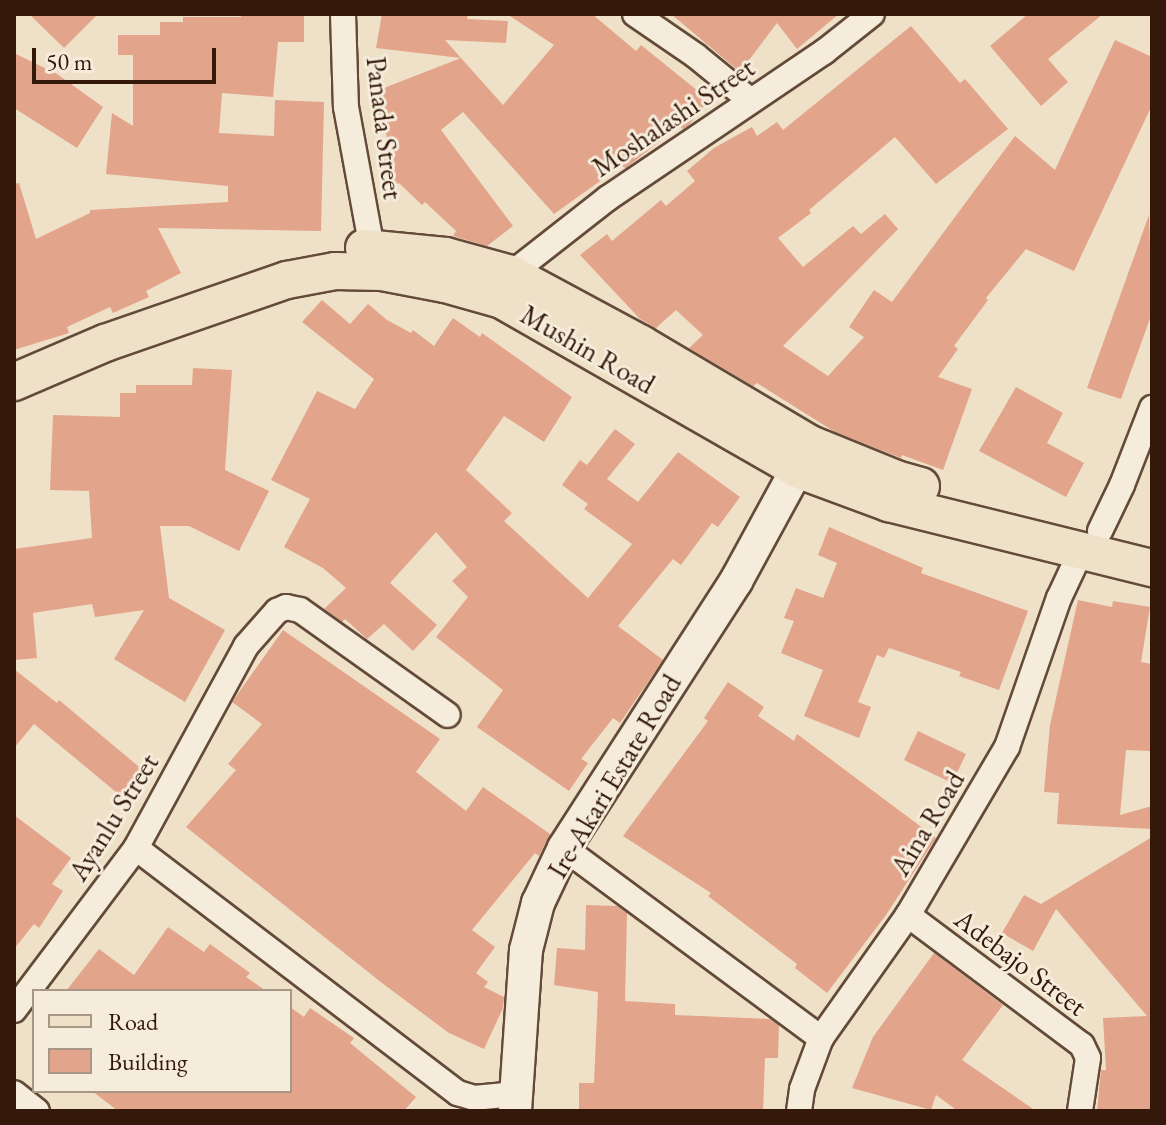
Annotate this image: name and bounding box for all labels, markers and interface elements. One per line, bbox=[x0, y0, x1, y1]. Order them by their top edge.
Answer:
scale bar bbox=[36, 32, 220, 82]
text: 50 m bbox=[46, 46, 93, 77]
street label: Moshalashi Street bbox=[585, 50, 761, 184]
street label: Panada Street bbox=[360, 55, 410, 201]
street label: Mushin Road bbox=[515, 297, 661, 401]
street label: Ire-Akari Estate Road bbox=[540, 668, 688, 884]
street label: Ayanlu Street bbox=[61, 747, 165, 887]
street label: Aina Road bbox=[883, 764, 971, 882]
street label: Adebajo Street bbox=[948, 901, 1094, 1023]
legend bbox=[32, 989, 292, 1093]
text: Road bbox=[108, 1006, 158, 1037]
text: Building bbox=[108, 1046, 188, 1077]

